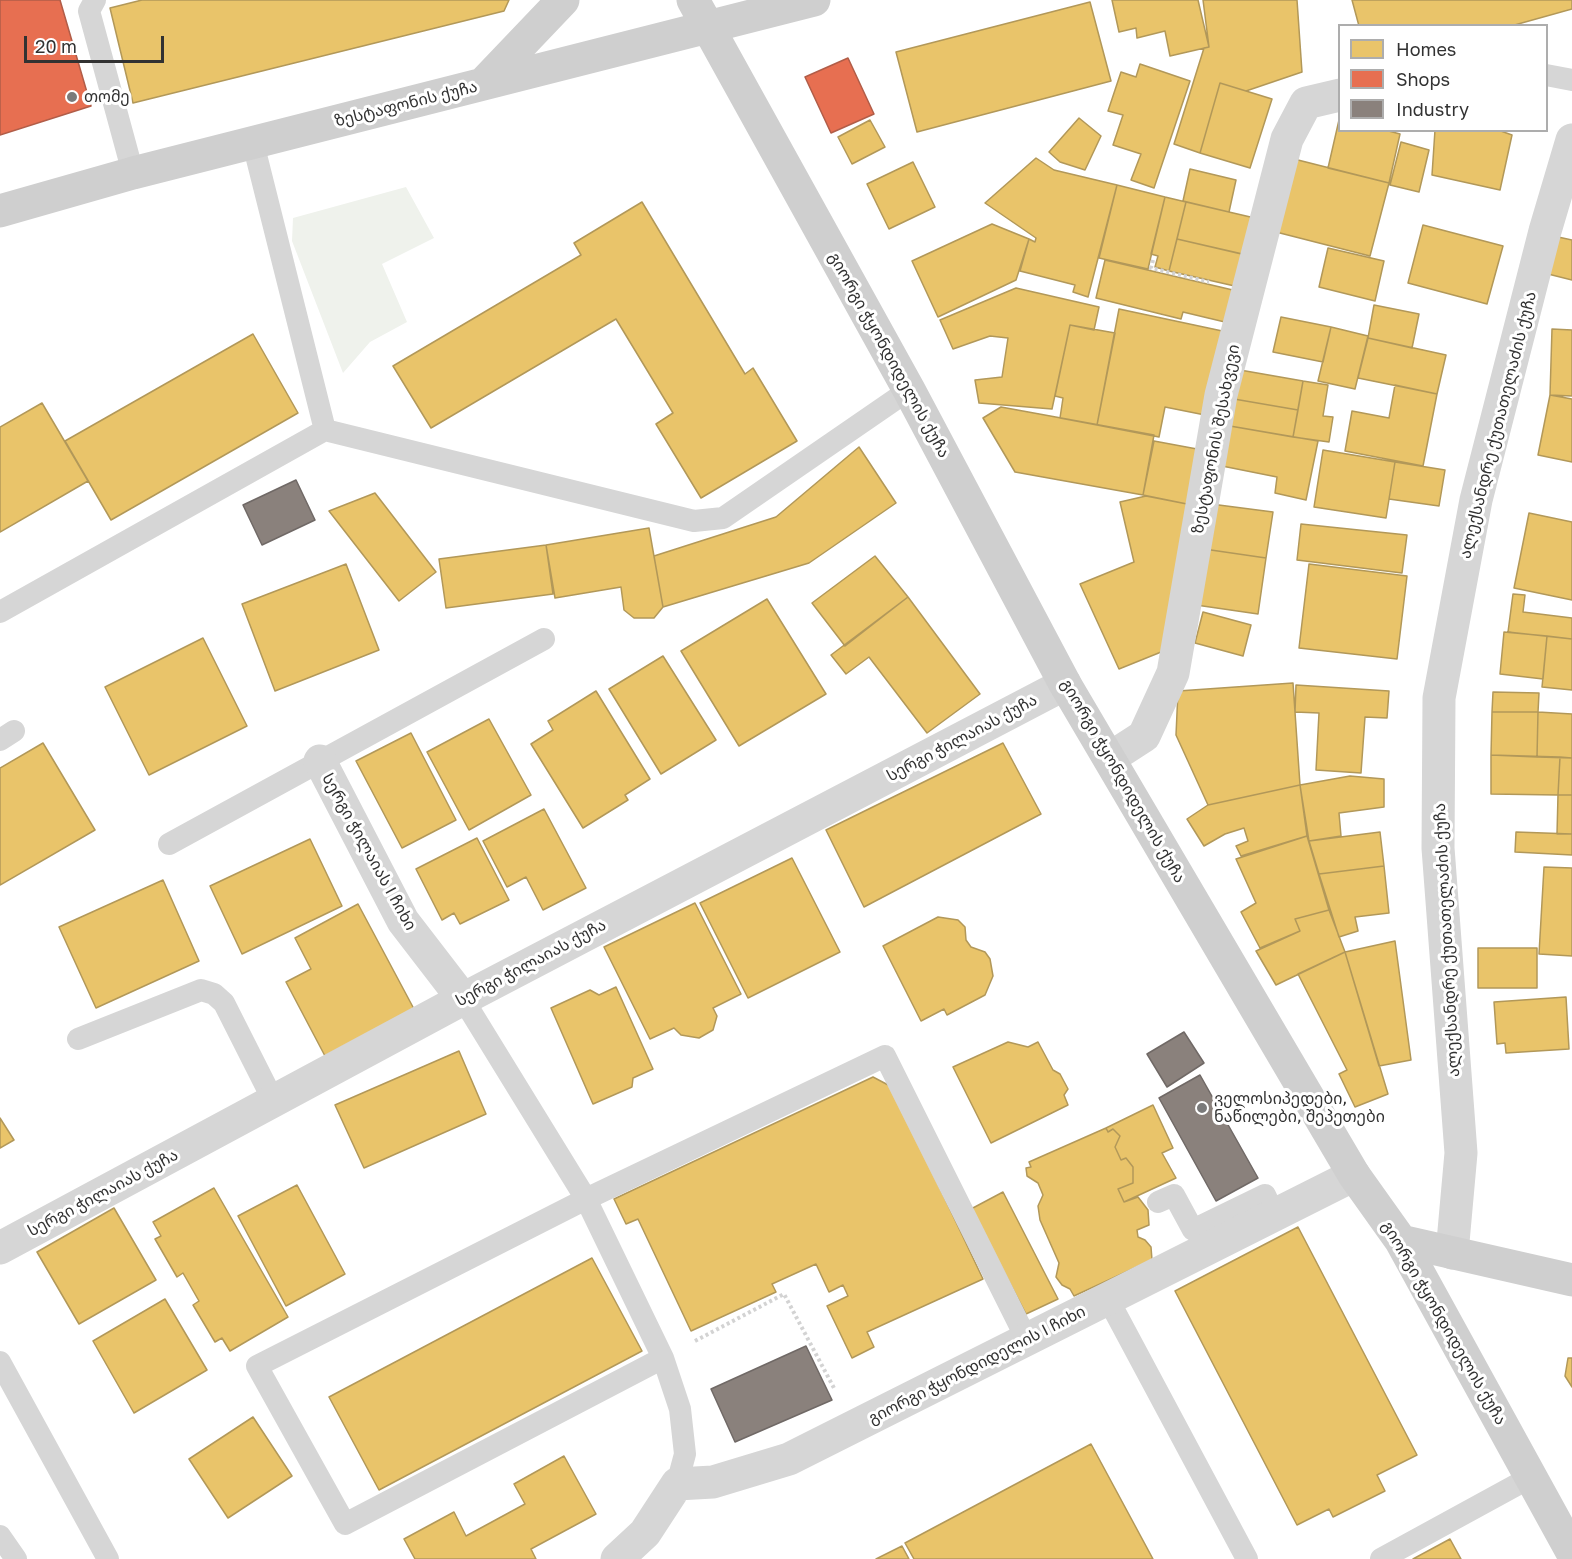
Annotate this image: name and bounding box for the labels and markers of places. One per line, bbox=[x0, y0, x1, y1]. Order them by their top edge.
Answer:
place label: თომე bbox=[84, 87, 130, 107]
marker: თომე bbox=[65, 90, 79, 104]
place label: ველოსიპედები, ნაწილები, შეპეთები bbox=[1214, 1089, 1385, 1127]
marker: ველოსიპედები, ნაწილები, შეპეთები bbox=[1195, 1101, 1209, 1115]

